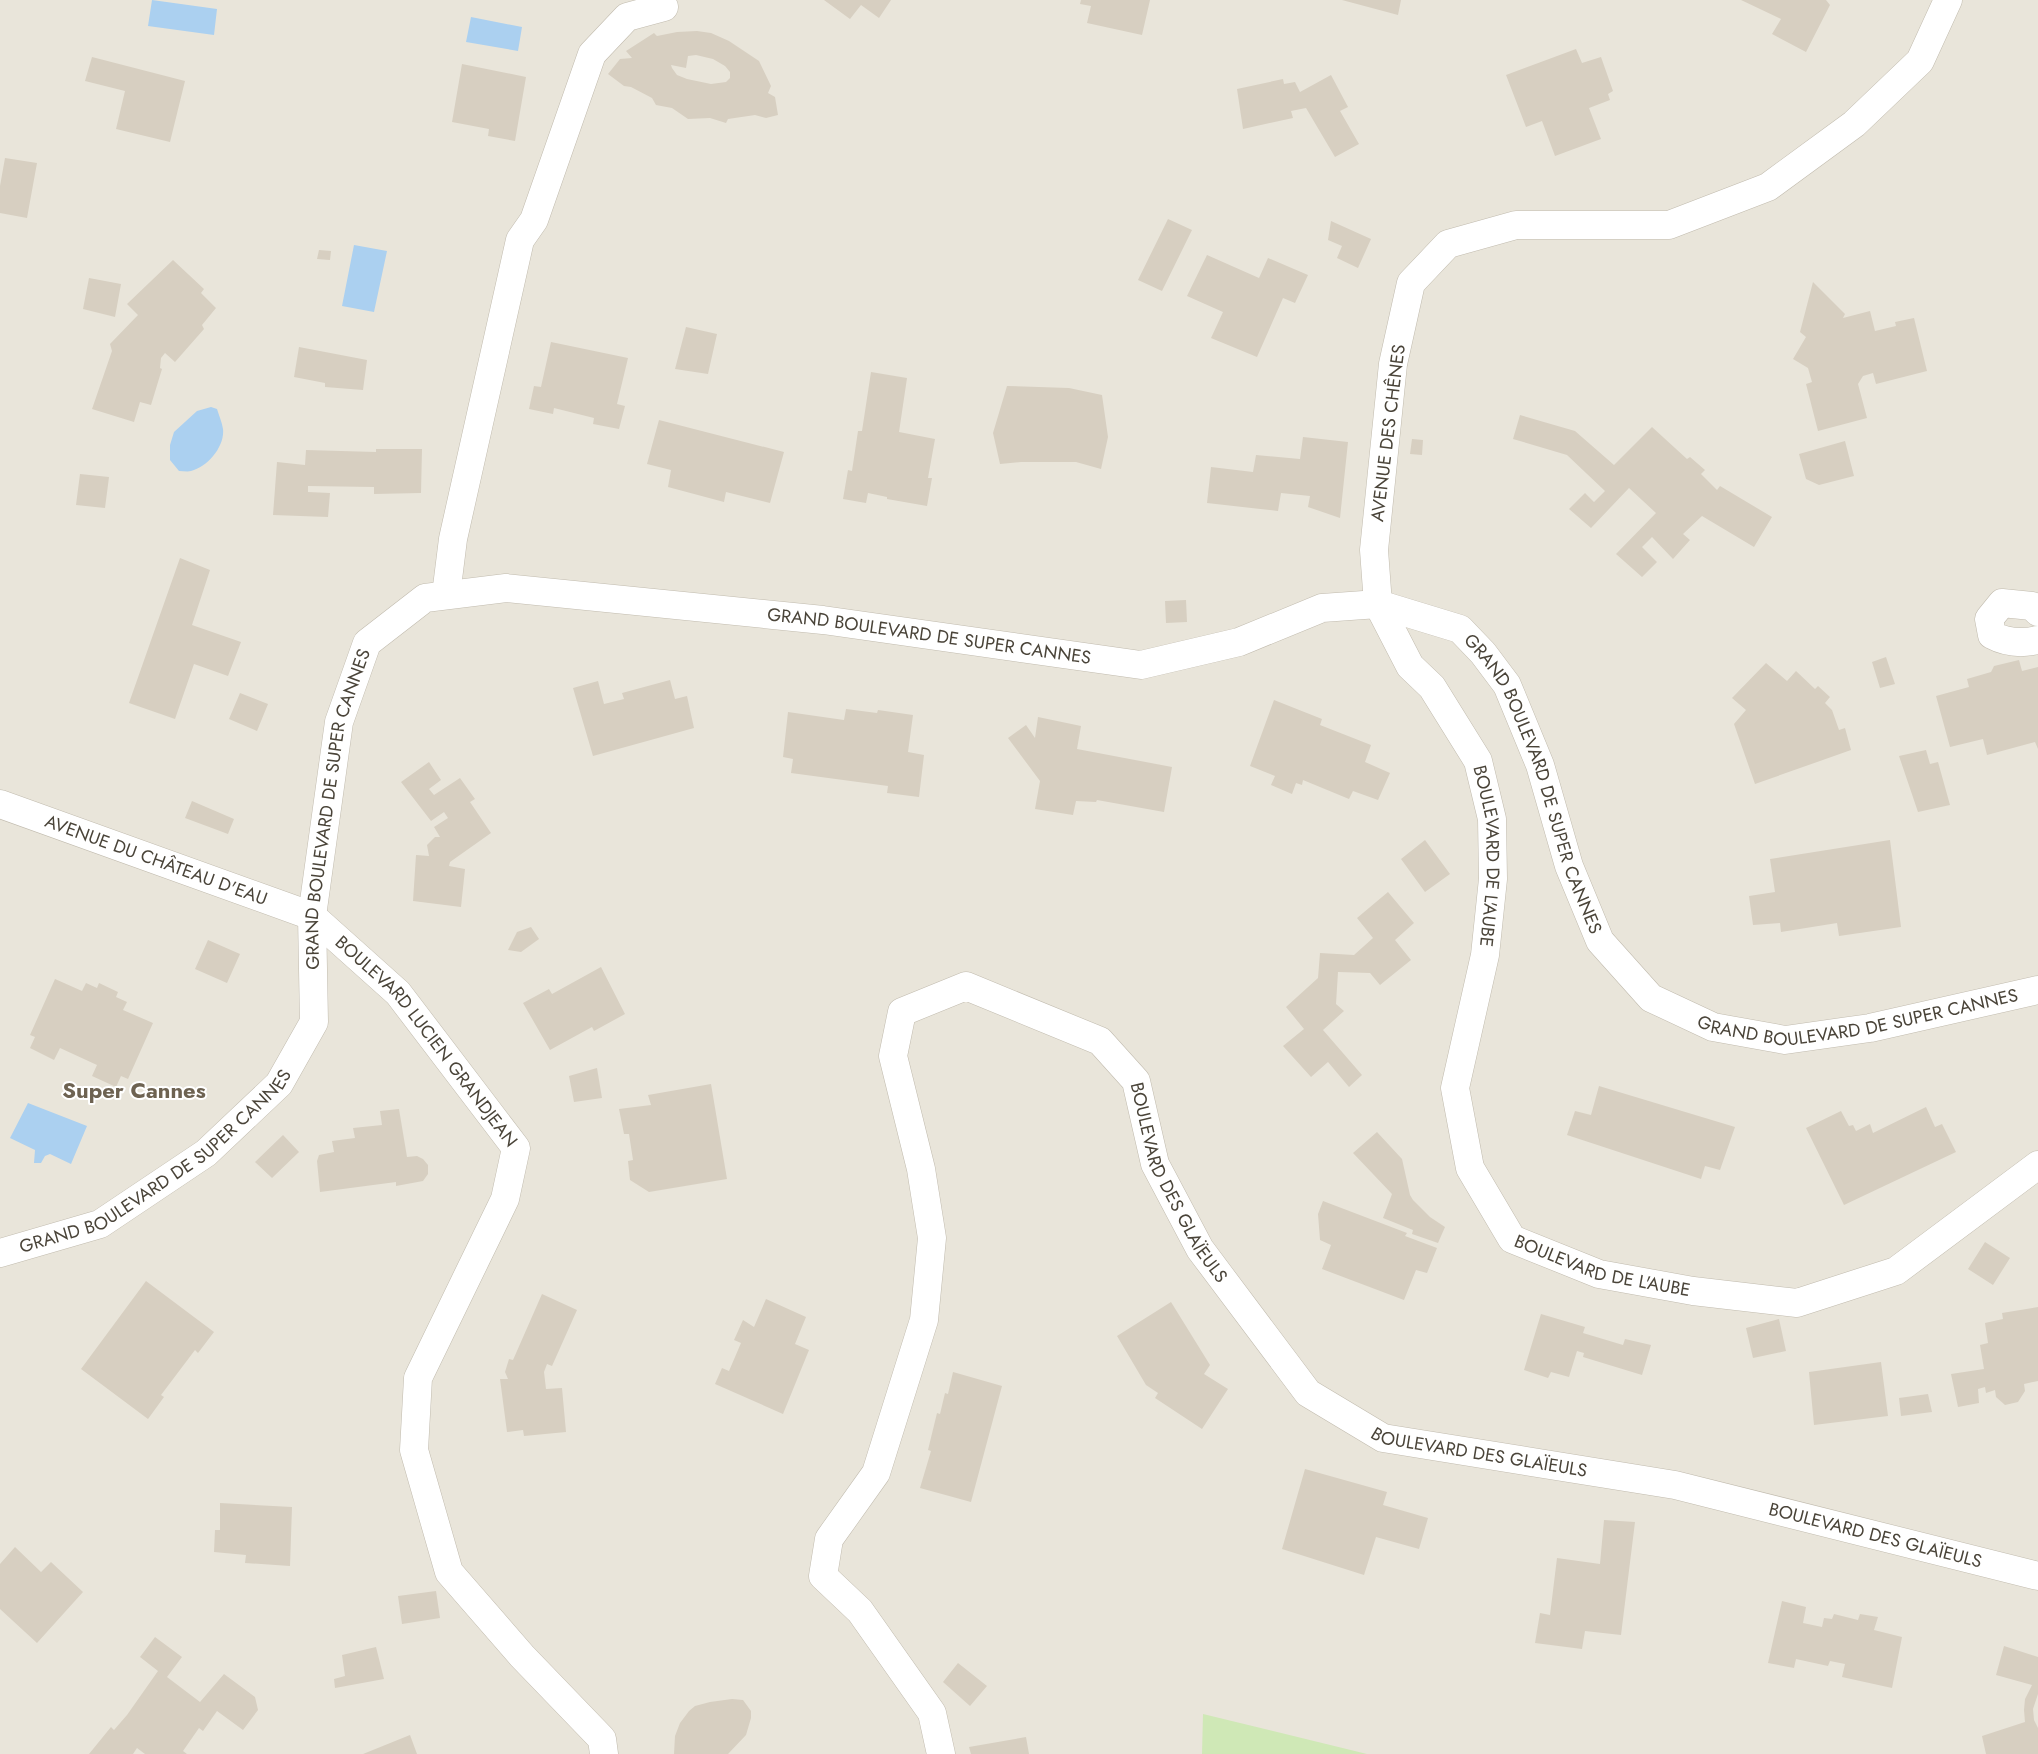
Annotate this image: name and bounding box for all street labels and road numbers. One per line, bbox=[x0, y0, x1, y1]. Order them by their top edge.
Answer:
street label: AVENUE DES CHÊNES bbox=[1364, 343, 1412, 523]
street label: GRAND BOULEVARD DE SUPER CANNES bbox=[766, 601, 1093, 671]
street label: GRAND BOULEVARD DE SUPER CANNES bbox=[1458, 628, 1609, 938]
street label: GRAND BOULEVARD DE SUPER CANNES bbox=[299, 645, 377, 970]
street label: BOULEVARD DE L'AUBE bbox=[1466, 763, 1506, 948]
street label: AVENUE DU CHÂTEAU D'EAU bbox=[41, 808, 271, 912]
street label: BOULEVARD LUCIEN GRANDJEAN bbox=[329, 930, 524, 1152]
street label: GRAND BOULEVARD DE SUPER CANNES bbox=[1693, 982, 2020, 1053]
street label: GRAND BOULEVARD DE SUPER CANNES bbox=[16, 1064, 298, 1260]
street label: BOULEVARD DES GLAÏEULS bbox=[1124, 1080, 1234, 1288]
street label: BOULEVARD DE L'AUBE bbox=[1510, 1228, 1692, 1303]
street label: BOULEVARD DES GLAÏEULS bbox=[1366, 1421, 1589, 1484]
street label: BOULEVARD DES GLAÏEULS bbox=[1766, 1496, 1985, 1574]

